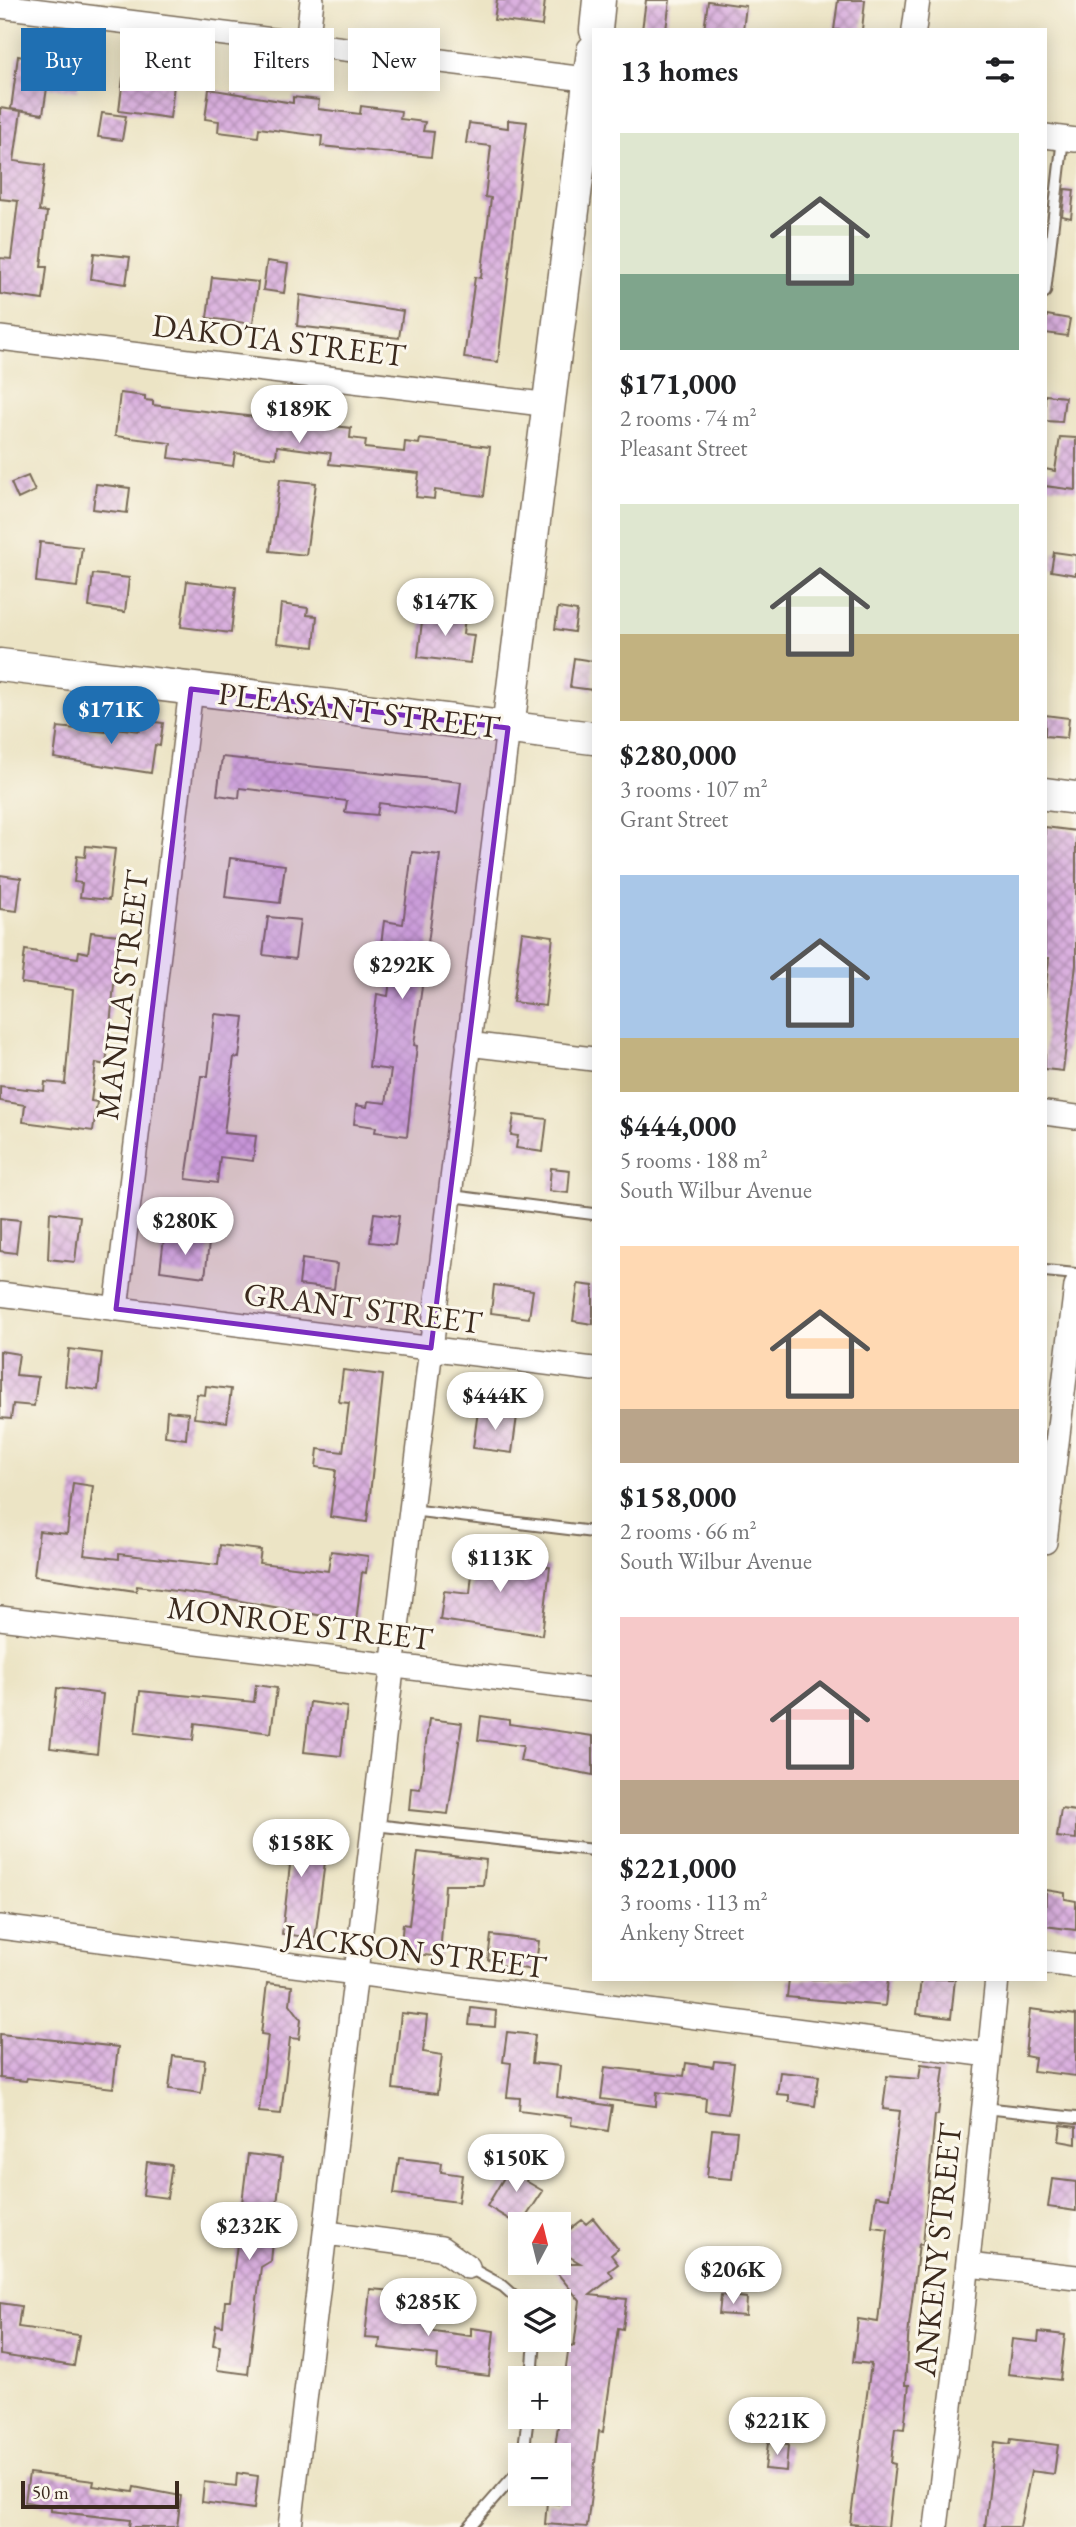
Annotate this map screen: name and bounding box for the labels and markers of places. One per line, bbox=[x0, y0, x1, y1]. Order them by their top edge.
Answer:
pin: $189K bbox=[250, 386, 348, 445]
pin: $147K bbox=[396, 578, 494, 638]
pin: $171K bbox=[62, 686, 160, 746]
pin: $292K bbox=[353, 942, 451, 1001]
pin: $280K bbox=[136, 1198, 234, 1257]
pin: $444K bbox=[446, 1372, 544, 1432]
pin: $113K bbox=[451, 1534, 549, 1594]
pin: $158K bbox=[252, 1820, 350, 1879]
pin: $150K bbox=[467, 2134, 565, 2194]
pin: $232K bbox=[200, 2202, 298, 2262]
pin: $206K bbox=[684, 2246, 782, 2306]
pin: $285K bbox=[379, 2278, 477, 2338]
pin: $221K bbox=[728, 2398, 826, 2457]

